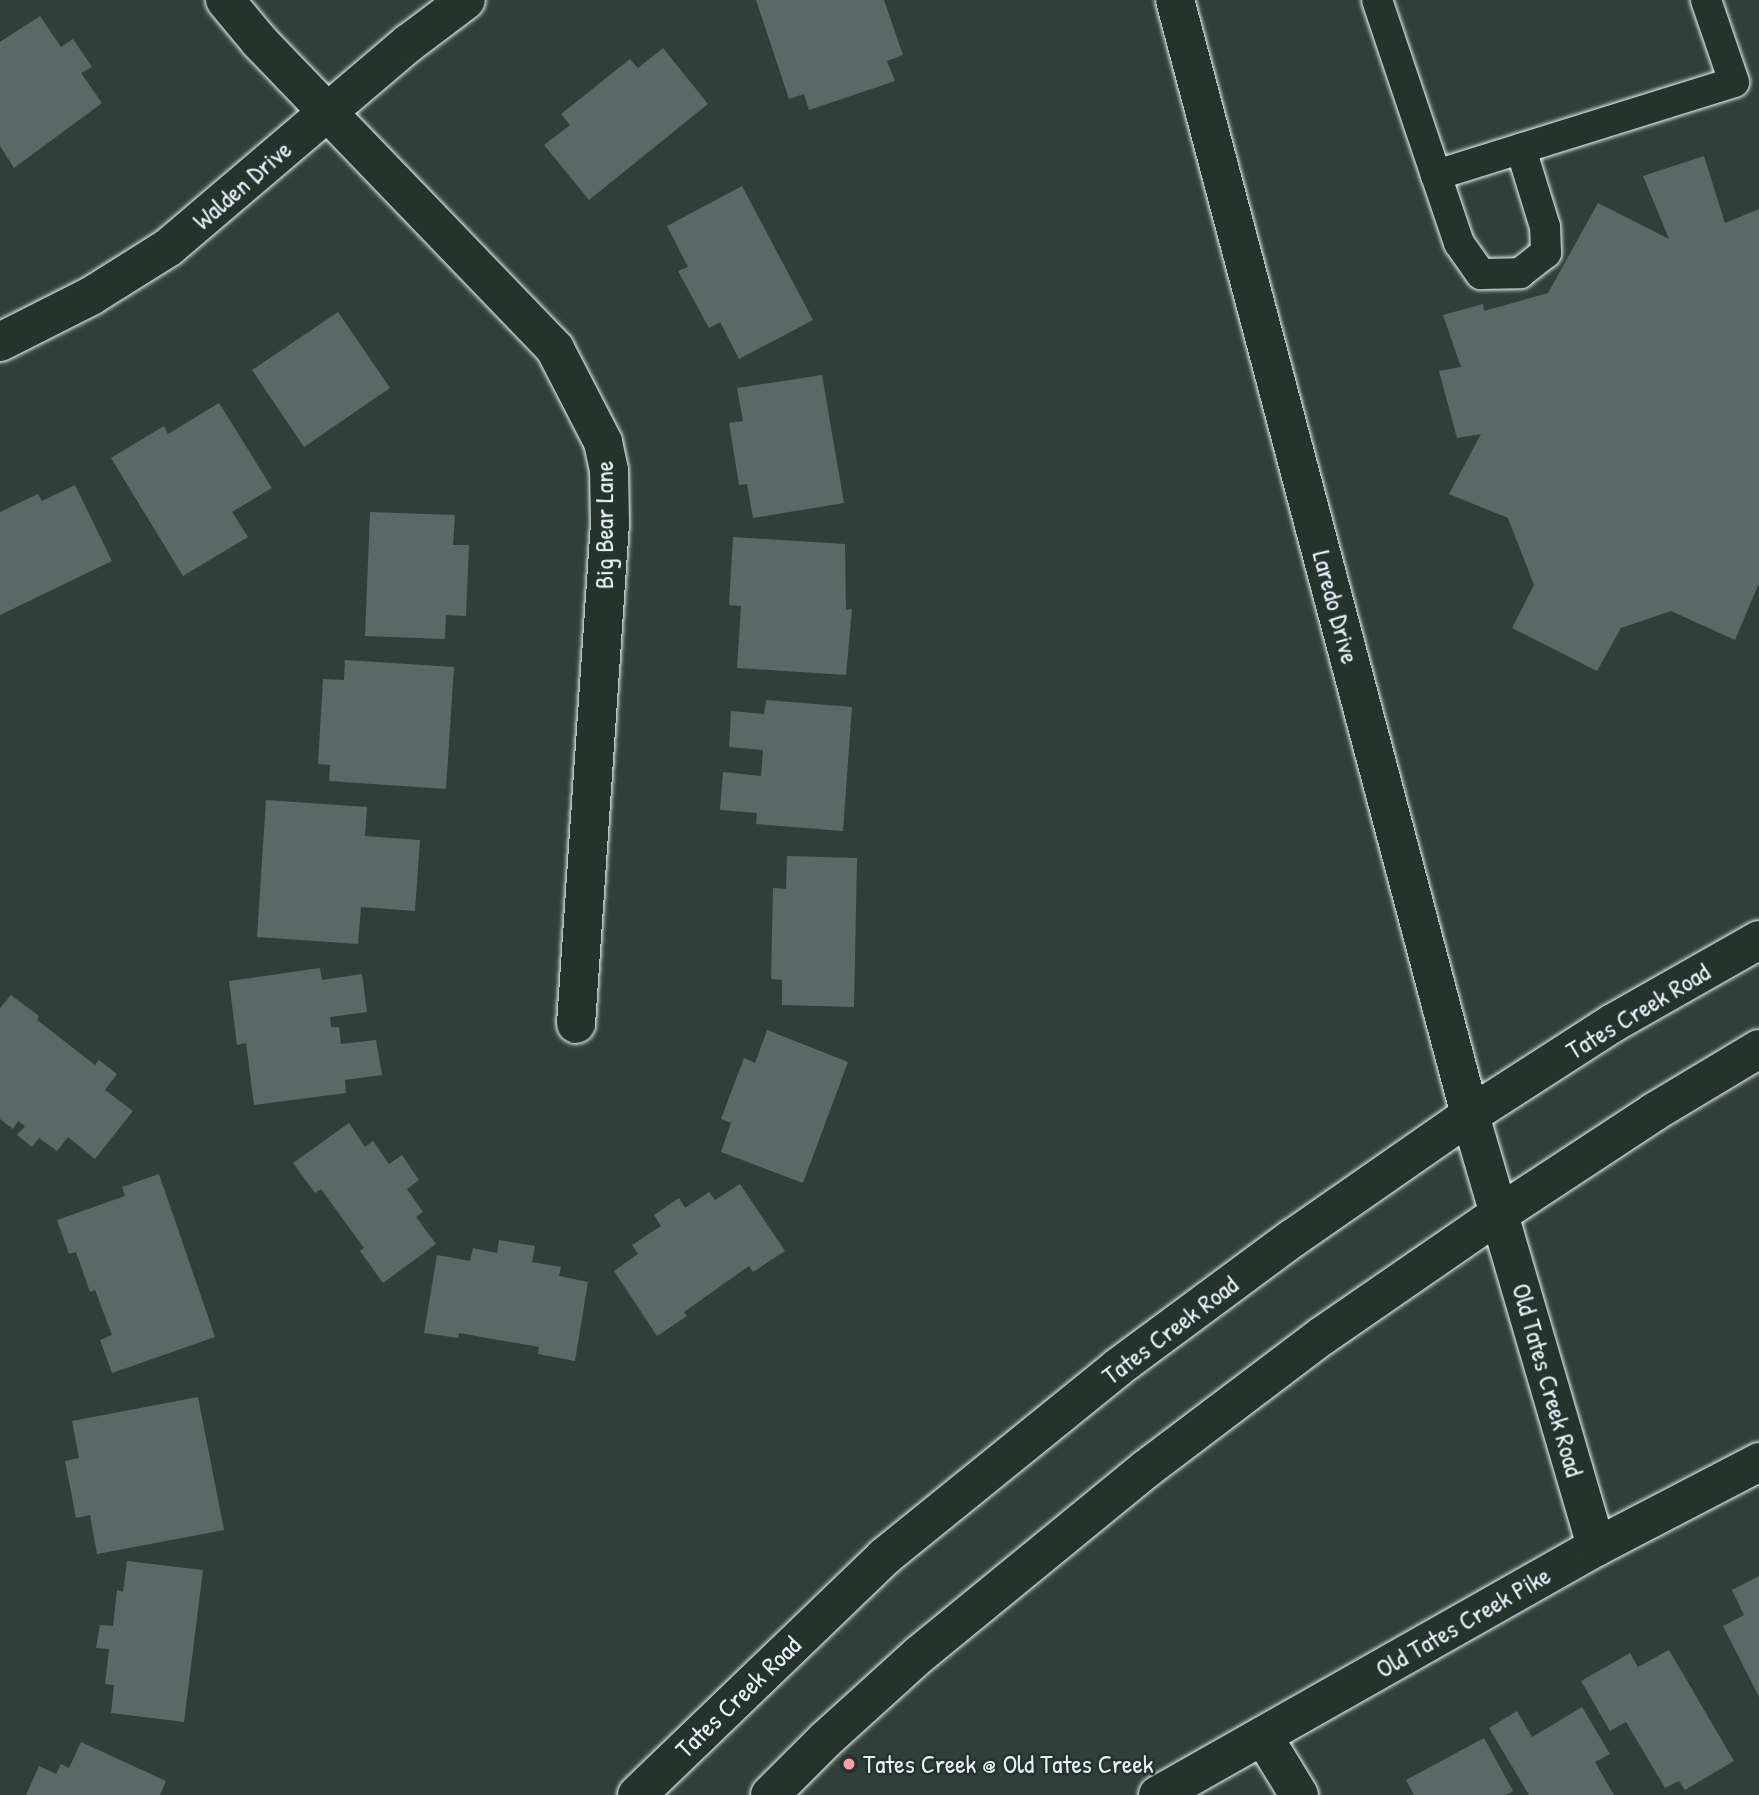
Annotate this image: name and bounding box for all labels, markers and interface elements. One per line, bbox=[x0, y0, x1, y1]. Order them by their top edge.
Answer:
street label: Walden Drive bbox=[186, 134, 298, 236]
street label: Big Bear Lane bbox=[588, 461, 620, 589]
street label: Laredo Drive bbox=[1306, 547, 1366, 667]
street label: Tates Creek Road bbox=[1561, 956, 1715, 1066]
street label: Tates Creek Road bbox=[1096, 1269, 1244, 1391]
street label: Old Tates Creek Road bbox=[1506, 1280, 1590, 1480]
street label: Old Tates Creek Pike bbox=[1370, 1559, 1556, 1685]
street label: Tates Creek Road bbox=[669, 1630, 807, 1764]
place label: Tates Creek @ Old Tates Creek bbox=[863, 1748, 1154, 1780]
marker: Tates Creek @ Old Tates Creek bbox=[841, 1756, 857, 1772]

